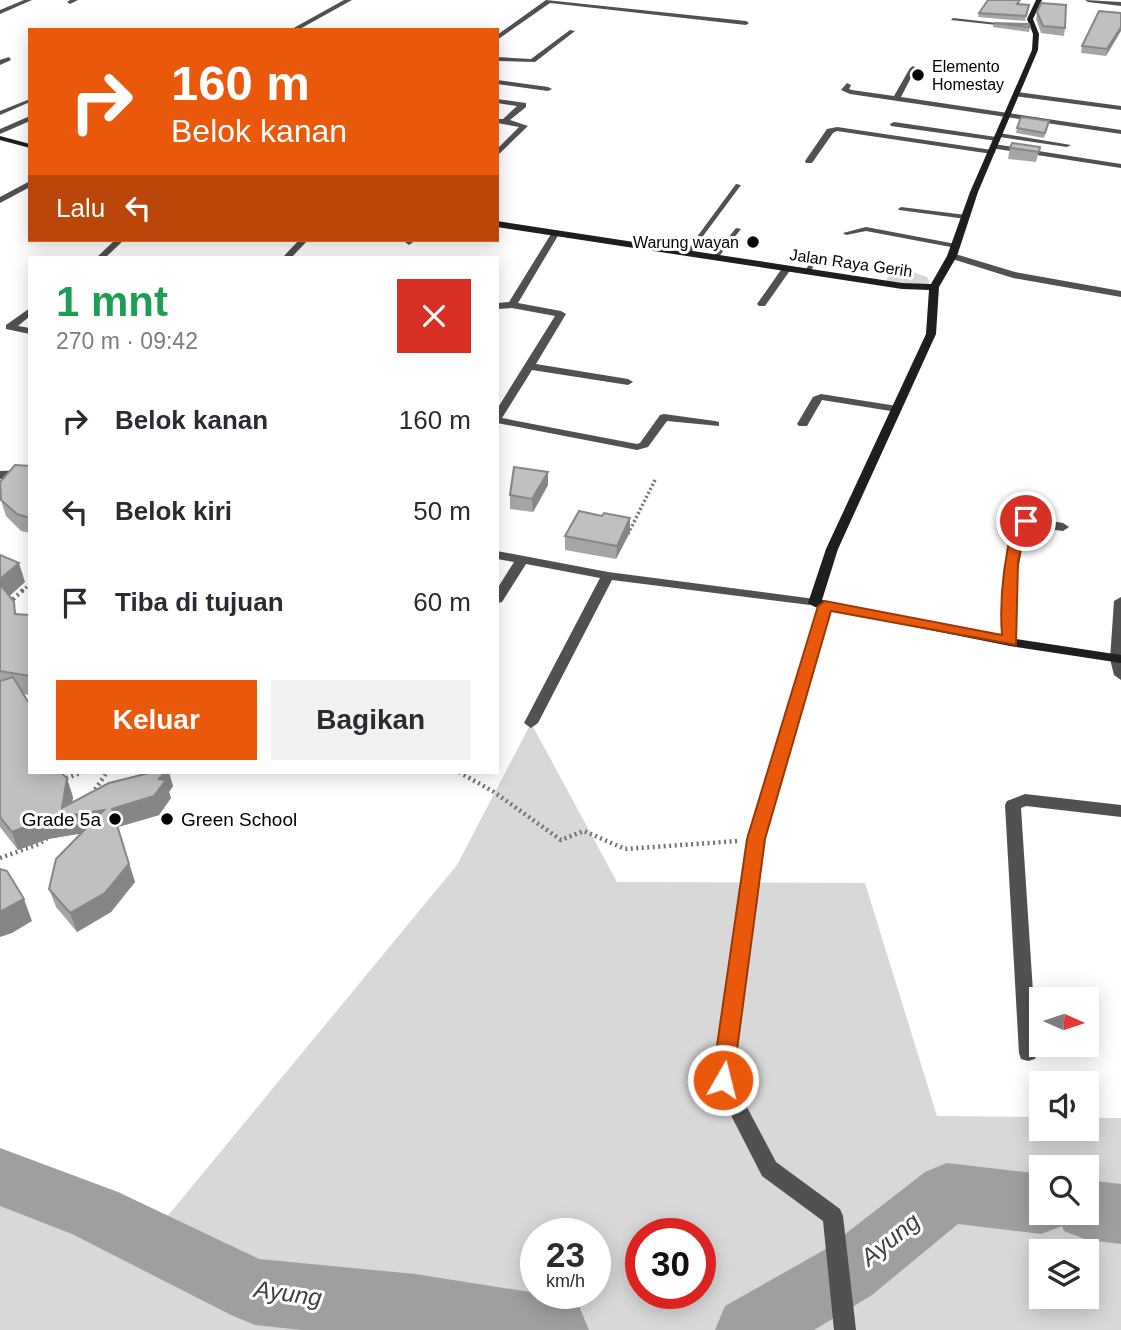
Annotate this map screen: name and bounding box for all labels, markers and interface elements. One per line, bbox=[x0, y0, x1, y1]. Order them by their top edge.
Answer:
icon: right bbox=[56, 56, 147, 147]
text: 160 m bbox=[171, 56, 310, 110]
place label: Elemento Homestay bbox=[932, 58, 1004, 93]
marker: Elemento Homestay bbox=[910, 67, 926, 83]
text: Belok kanan bbox=[171, 113, 347, 149]
icon: left bbox=[119, 189, 157, 227]
text: Lalu bbox=[56, 193, 105, 223]
place label: Warung wayan bbox=[633, 234, 739, 251]
marker: Warung wayan bbox=[745, 234, 761, 250]
street label: Jalan Raya Gerih bbox=[789, 246, 913, 280]
text: 1 mnt bbox=[56, 278, 168, 325]
button: close bbox=[397, 279, 471, 353]
text: 270 m · 09:42 bbox=[56, 328, 198, 354]
icon: right bbox=[56, 402, 94, 440]
text: Belok kanan bbox=[115, 405, 268, 435]
text: 160 m bbox=[399, 405, 471, 435]
pin bbox=[996, 491, 1056, 551]
icon: left bbox=[56, 493, 94, 531]
text: Belok kiri bbox=[115, 496, 232, 526]
text: 50 m bbox=[413, 496, 471, 526]
icon: arrive bbox=[1007, 502, 1045, 540]
icon: arrive bbox=[56, 584, 94, 622]
text: Tiba di tujuan bbox=[115, 587, 284, 617]
text: 60 m bbox=[413, 587, 471, 617]
button: Keluar bbox=[56, 680, 257, 760]
button: Bagikan bbox=[271, 680, 471, 760]
place label: Grade 5a bbox=[22, 809, 101, 830]
place label: Green School bbox=[181, 809, 297, 830]
marker: Grade 5a bbox=[107, 811, 123, 827]
marker: Green School bbox=[159, 811, 175, 827]
north arrow bbox=[1029, 987, 1099, 1057]
map controls bbox=[1029, 987, 1099, 1309]
position arrow bbox=[686, 1043, 760, 1117]
button: sound bbox=[1029, 1071, 1099, 1141]
button: search bbox=[1029, 1155, 1099, 1225]
water label: Ayung bbox=[854, 1207, 925, 1272]
speed limit sign: 30 bbox=[625, 1218, 716, 1309]
text: 23 bbox=[546, 1235, 585, 1274]
button: layers bbox=[1029, 1239, 1099, 1309]
text: km/h bbox=[546, 1271, 585, 1291]
water label: Ayung bbox=[251, 1275, 324, 1311]

